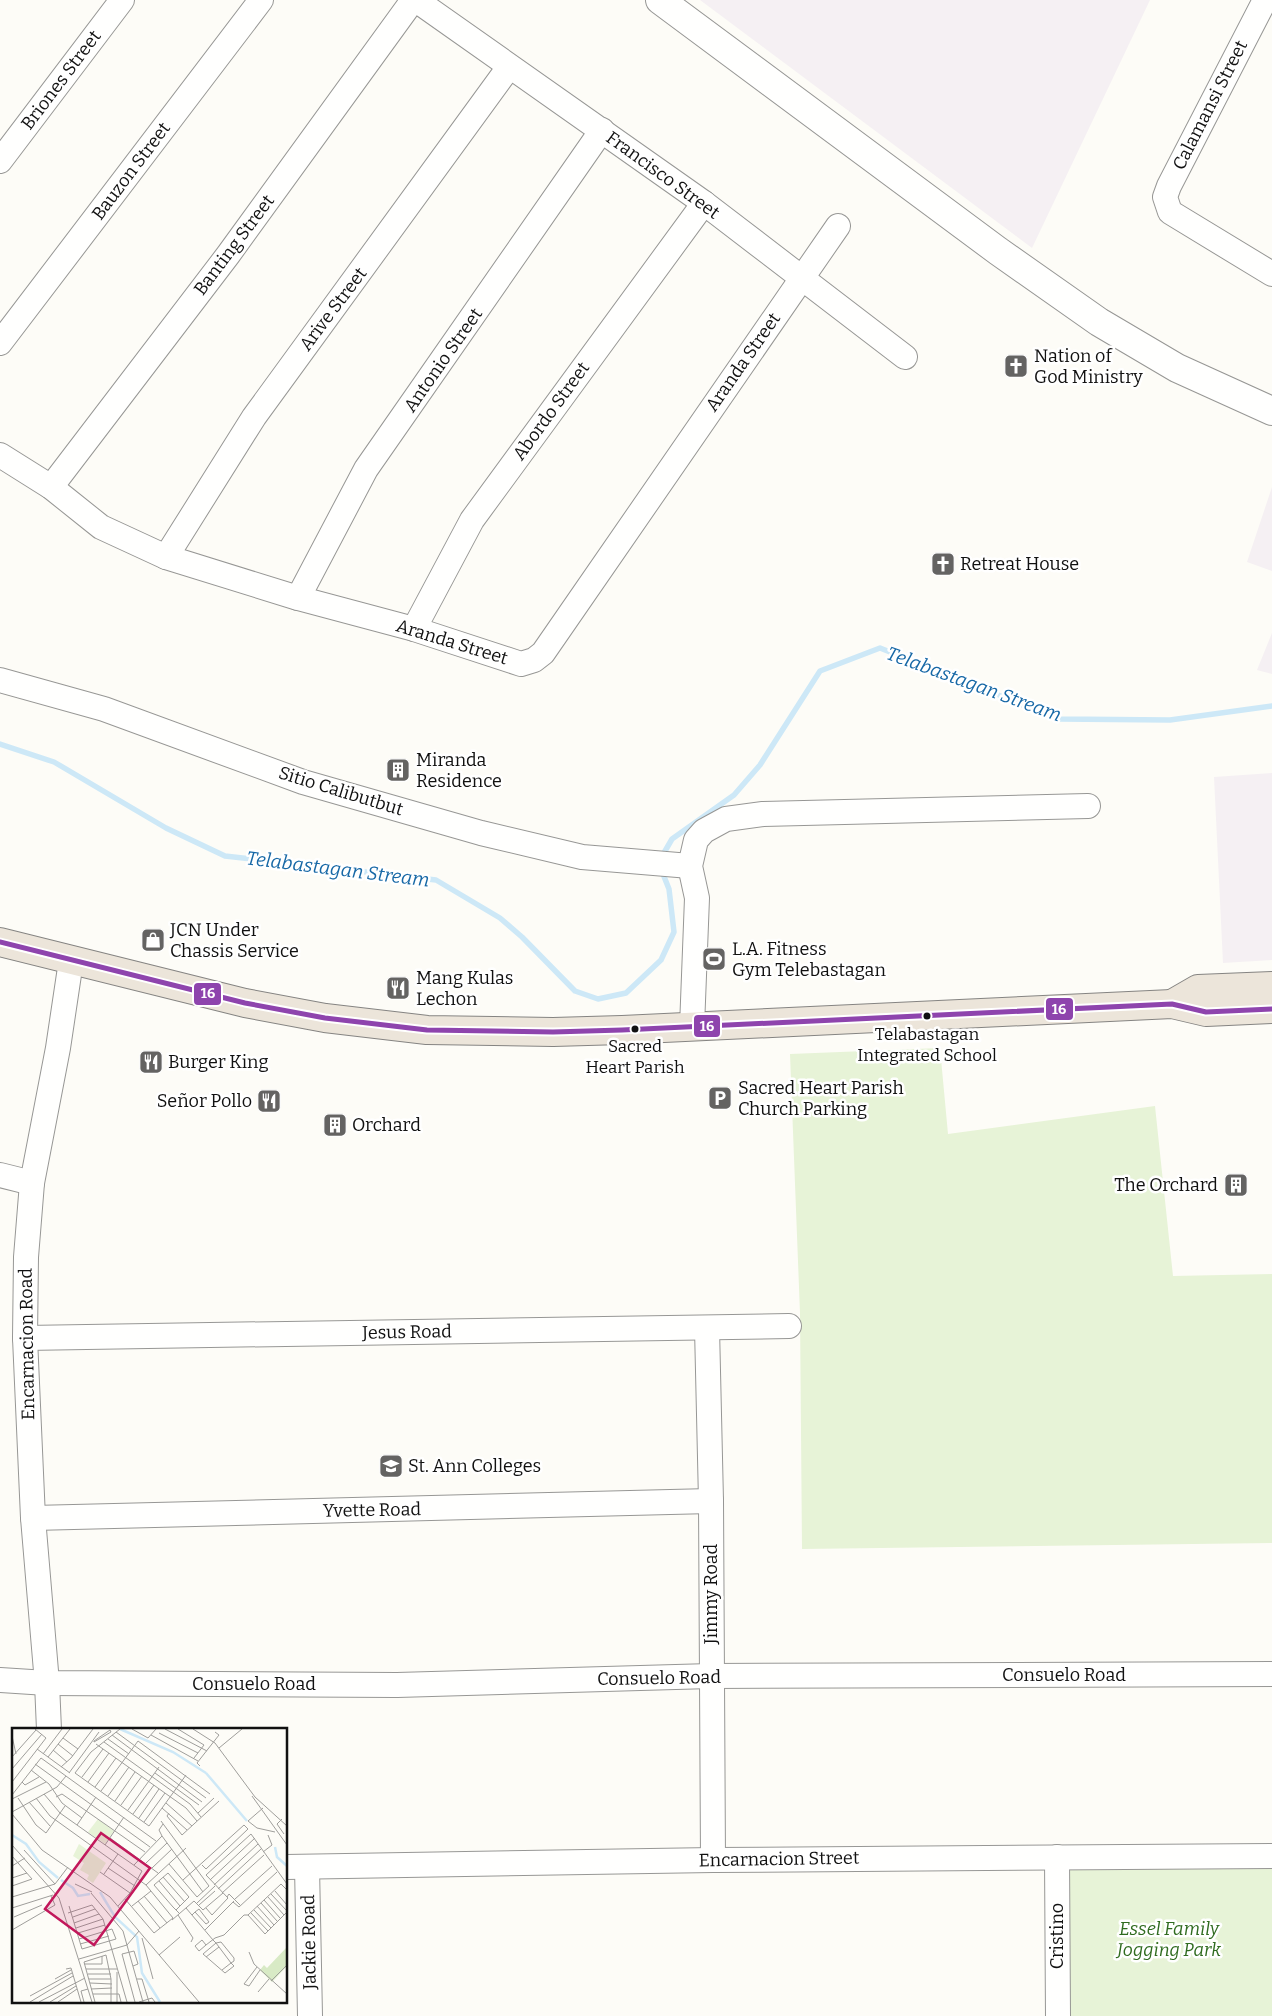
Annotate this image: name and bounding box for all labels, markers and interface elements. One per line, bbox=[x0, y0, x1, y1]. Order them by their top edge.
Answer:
street label: Briones Street bbox=[16, 26, 106, 134]
street label: Calamansi Street bbox=[1168, 36, 1252, 174]
street label: Bauzon Street bbox=[87, 117, 175, 224]
street label: Francisco Street bbox=[602, 126, 724, 224]
street label: Banting Street bbox=[189, 190, 279, 300]
street label: Arive Street bbox=[295, 263, 372, 355]
street label: Antonio Street bbox=[399, 303, 487, 416]
street label: Aranda Street bbox=[701, 308, 785, 416]
place label: Nation of God Ministry bbox=[1034, 345, 1143, 388]
church icon: Nation of God Ministry bbox=[1003, 353, 1029, 379]
street label: Abordo Street bbox=[508, 357, 594, 465]
church icon: Retreat House bbox=[930, 551, 956, 577]
place label: Retreat House bbox=[960, 553, 1079, 575]
street label: Aranda Street bbox=[393, 615, 511, 670]
water label: Telabastagan Stream bbox=[883, 642, 1065, 726]
place label: Miranda Residence bbox=[416, 749, 502, 792]
building icon: Miranda Residence bbox=[385, 757, 411, 783]
street label: Sitio Calibutbut bbox=[276, 762, 406, 821]
water label: Telabastagan Stream bbox=[245, 846, 431, 892]
place label: JCN Under Chassis Service bbox=[169, 919, 299, 962]
shop icon: JCN Under Chassis Service bbox=[140, 927, 166, 953]
place label: L.A. Fitness Gym Telebastagan bbox=[732, 938, 886, 981]
sports icon: L.A. Fitness Gym Telebastagan bbox=[701, 946, 727, 972]
place label: Mang Kulas Lechon bbox=[416, 967, 513, 1010]
restaurant icon: Mang Kulas Lechon bbox=[385, 975, 411, 1001]
line badge: 16 bbox=[193, 982, 222, 1006]
text: 16 bbox=[201, 985, 215, 1002]
line badge: 16 bbox=[1045, 997, 1074, 1021]
text: 16 bbox=[1052, 1001, 1066, 1018]
marker: Telabastagan Integrated School bbox=[922, 1011, 932, 1021]
line badge: 16 bbox=[693, 1014, 721, 1038]
text: 16 bbox=[700, 1018, 714, 1035]
marker: Sacred Heart Parish bbox=[630, 1024, 640, 1034]
place label: Telabastagan Integrated School bbox=[857, 1024, 997, 1066]
place label: Sacred Heart Parish bbox=[586, 1036, 685, 1078]
restaurant icon: Burger King bbox=[138, 1049, 164, 1075]
place label: Burger King bbox=[168, 1051, 269, 1073]
place label: Sacred Heart Parish Church Parking bbox=[738, 1077, 904, 1120]
parking icon: Sacred Heart Parish Church Parking bbox=[707, 1085, 733, 1111]
restaurant icon: Señor Pollo bbox=[256, 1088, 282, 1114]
place label: Señor Pollo bbox=[157, 1090, 252, 1112]
building icon: Orchard bbox=[322, 1112, 348, 1138]
place label: Orchard bbox=[352, 1114, 421, 1136]
building icon: The Orchard bbox=[1223, 1172, 1249, 1198]
place label: The Orchard bbox=[1114, 1174, 1218, 1196]
street label: Encarnacion Road bbox=[15, 1267, 39, 1420]
street label: Jesus Road bbox=[361, 1320, 452, 1344]
school or university icon: St. Ann Colleges bbox=[378, 1453, 404, 1479]
place label: St. Ann Colleges bbox=[408, 1455, 541, 1477]
street label: Yvette Road bbox=[323, 1498, 422, 1522]
street label: Jimmy Road bbox=[700, 1543, 722, 1645]
street label: Consuelo Road bbox=[1002, 1664, 1126, 1686]
street label: Consuelo Road bbox=[597, 1666, 721, 1690]
street label: Consuelo Road bbox=[192, 1673, 316, 1695]
inset map bbox=[12, 1728, 288, 2004]
street label: Encarnacion Street bbox=[699, 1847, 860, 1871]
street label: Jackie Road bbox=[297, 1894, 321, 1991]
street label: Cristino bbox=[1046, 1903, 1068, 1969]
park label: Essel Family Jogging Park bbox=[1115, 1918, 1221, 1961]

